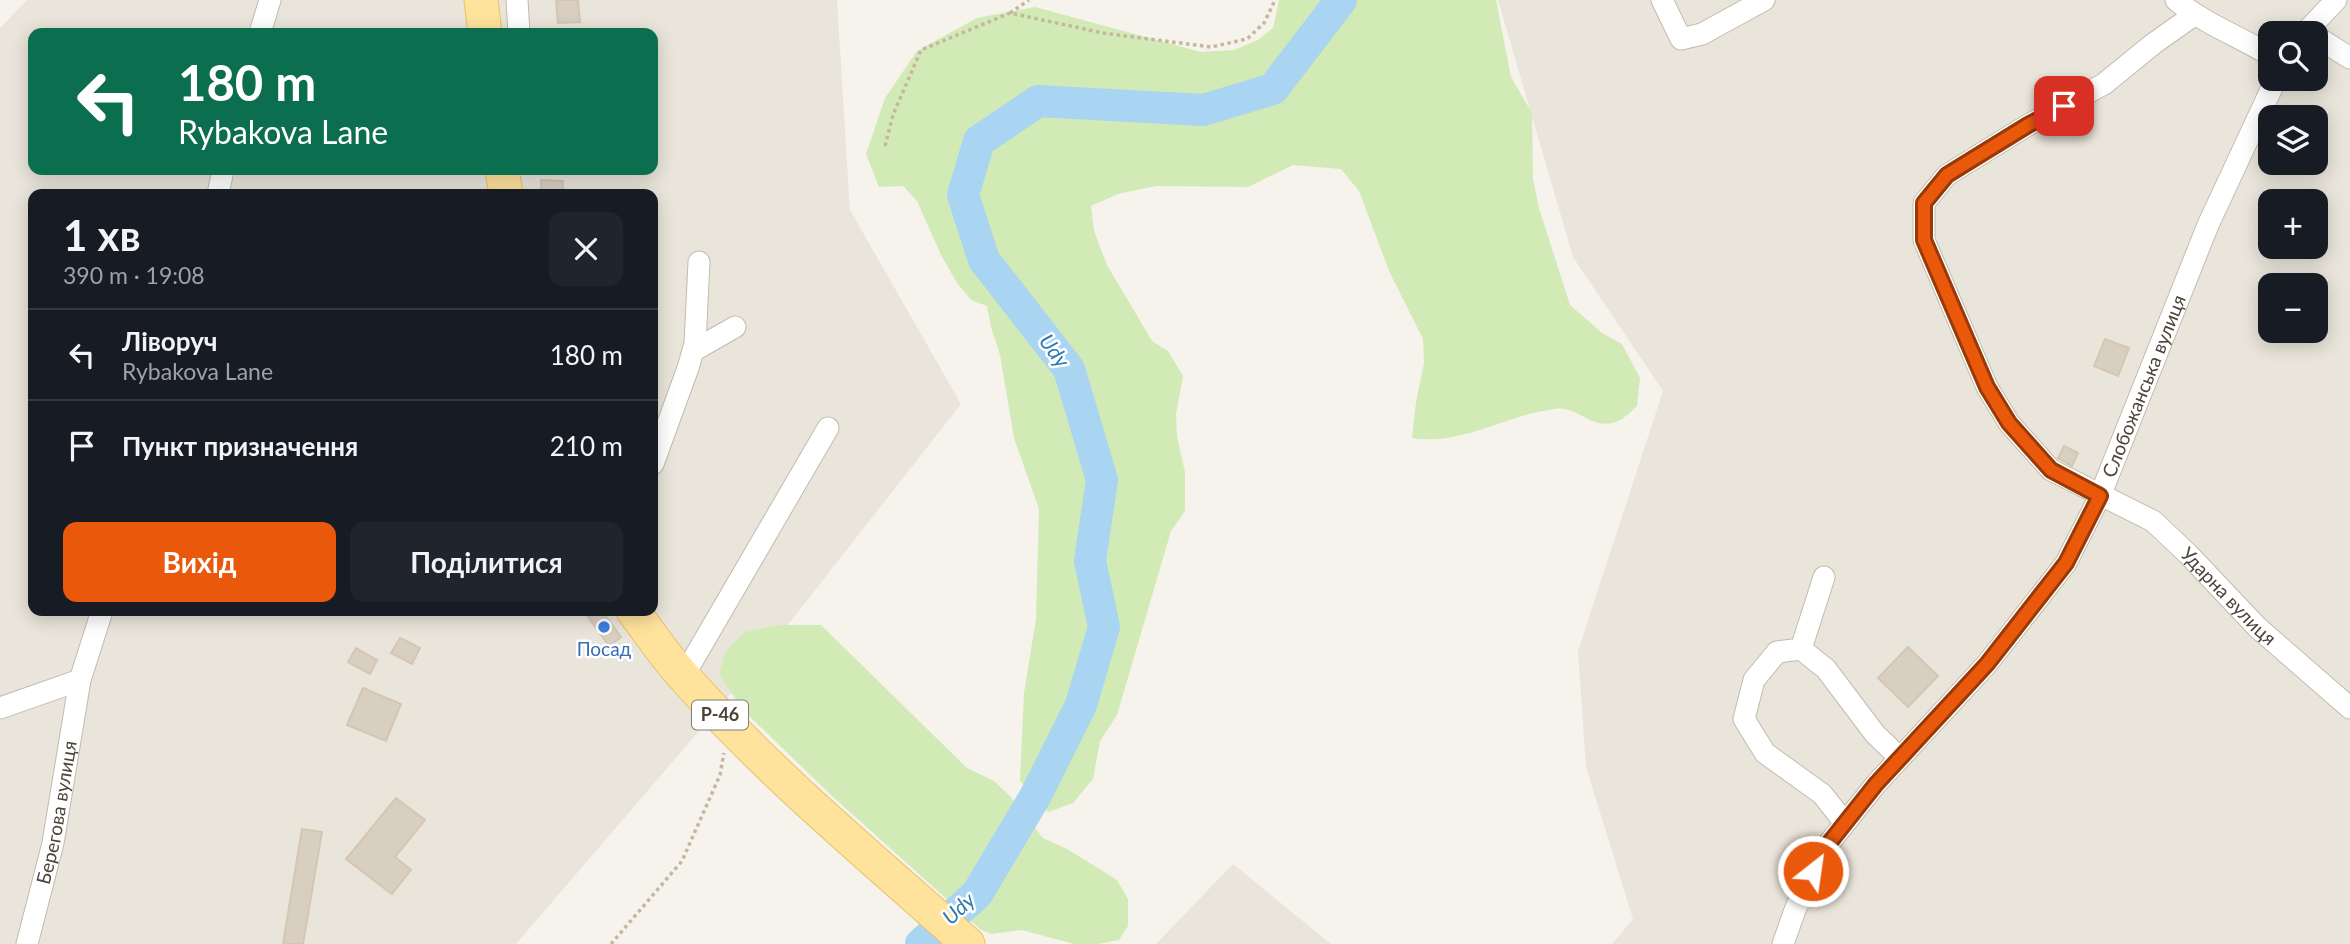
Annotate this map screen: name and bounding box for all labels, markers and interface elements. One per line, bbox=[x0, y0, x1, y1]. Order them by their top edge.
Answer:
map controls bbox=[2258, 21, 2328, 343]
button: search bbox=[2258, 21, 2328, 91]
text: 180 m bbox=[178, 53, 316, 111]
icon: left bbox=[63, 56, 154, 147]
pin bbox=[2034, 76, 2094, 136]
icon: arrive bbox=[2045, 87, 2083, 125]
button: layers bbox=[2258, 105, 2328, 175]
text: Rybakova Lane bbox=[178, 112, 388, 151]
button: + bbox=[2258, 189, 2328, 259]
text: 1 хв bbox=[63, 210, 141, 260]
button: close bbox=[549, 212, 623, 286]
text: 390 m · 19:08 bbox=[63, 261, 205, 289]
button: − bbox=[2258, 273, 2328, 343]
street label: Слобожанська вулиця bbox=[2097, 291, 2190, 481]
text: Ліворуч bbox=[122, 325, 218, 357]
water label: Udy bbox=[1035, 329, 1076, 372]
icon: left bbox=[63, 336, 101, 374]
text: 180 m bbox=[550, 339, 623, 371]
text: Rybakova Lane bbox=[122, 357, 273, 385]
icon: arrive bbox=[63, 427, 101, 465]
text: Пункт призначення bbox=[122, 430, 358, 462]
text: 210 m bbox=[550, 430, 623, 462]
button: Вихід bbox=[63, 522, 336, 602]
button: Поділитися bbox=[350, 522, 623, 602]
street label: Ударна вулиця bbox=[2177, 542, 2281, 650]
marker: Посад bbox=[596, 619, 612, 635]
place label: Посад bbox=[577, 637, 632, 660]
road number: Р-46 bbox=[692, 700, 748, 730]
street label: Берегова вулиця bbox=[31, 739, 81, 886]
position arrow bbox=[1776, 834, 1850, 908]
water label: Udy bbox=[937, 886, 980, 929]

